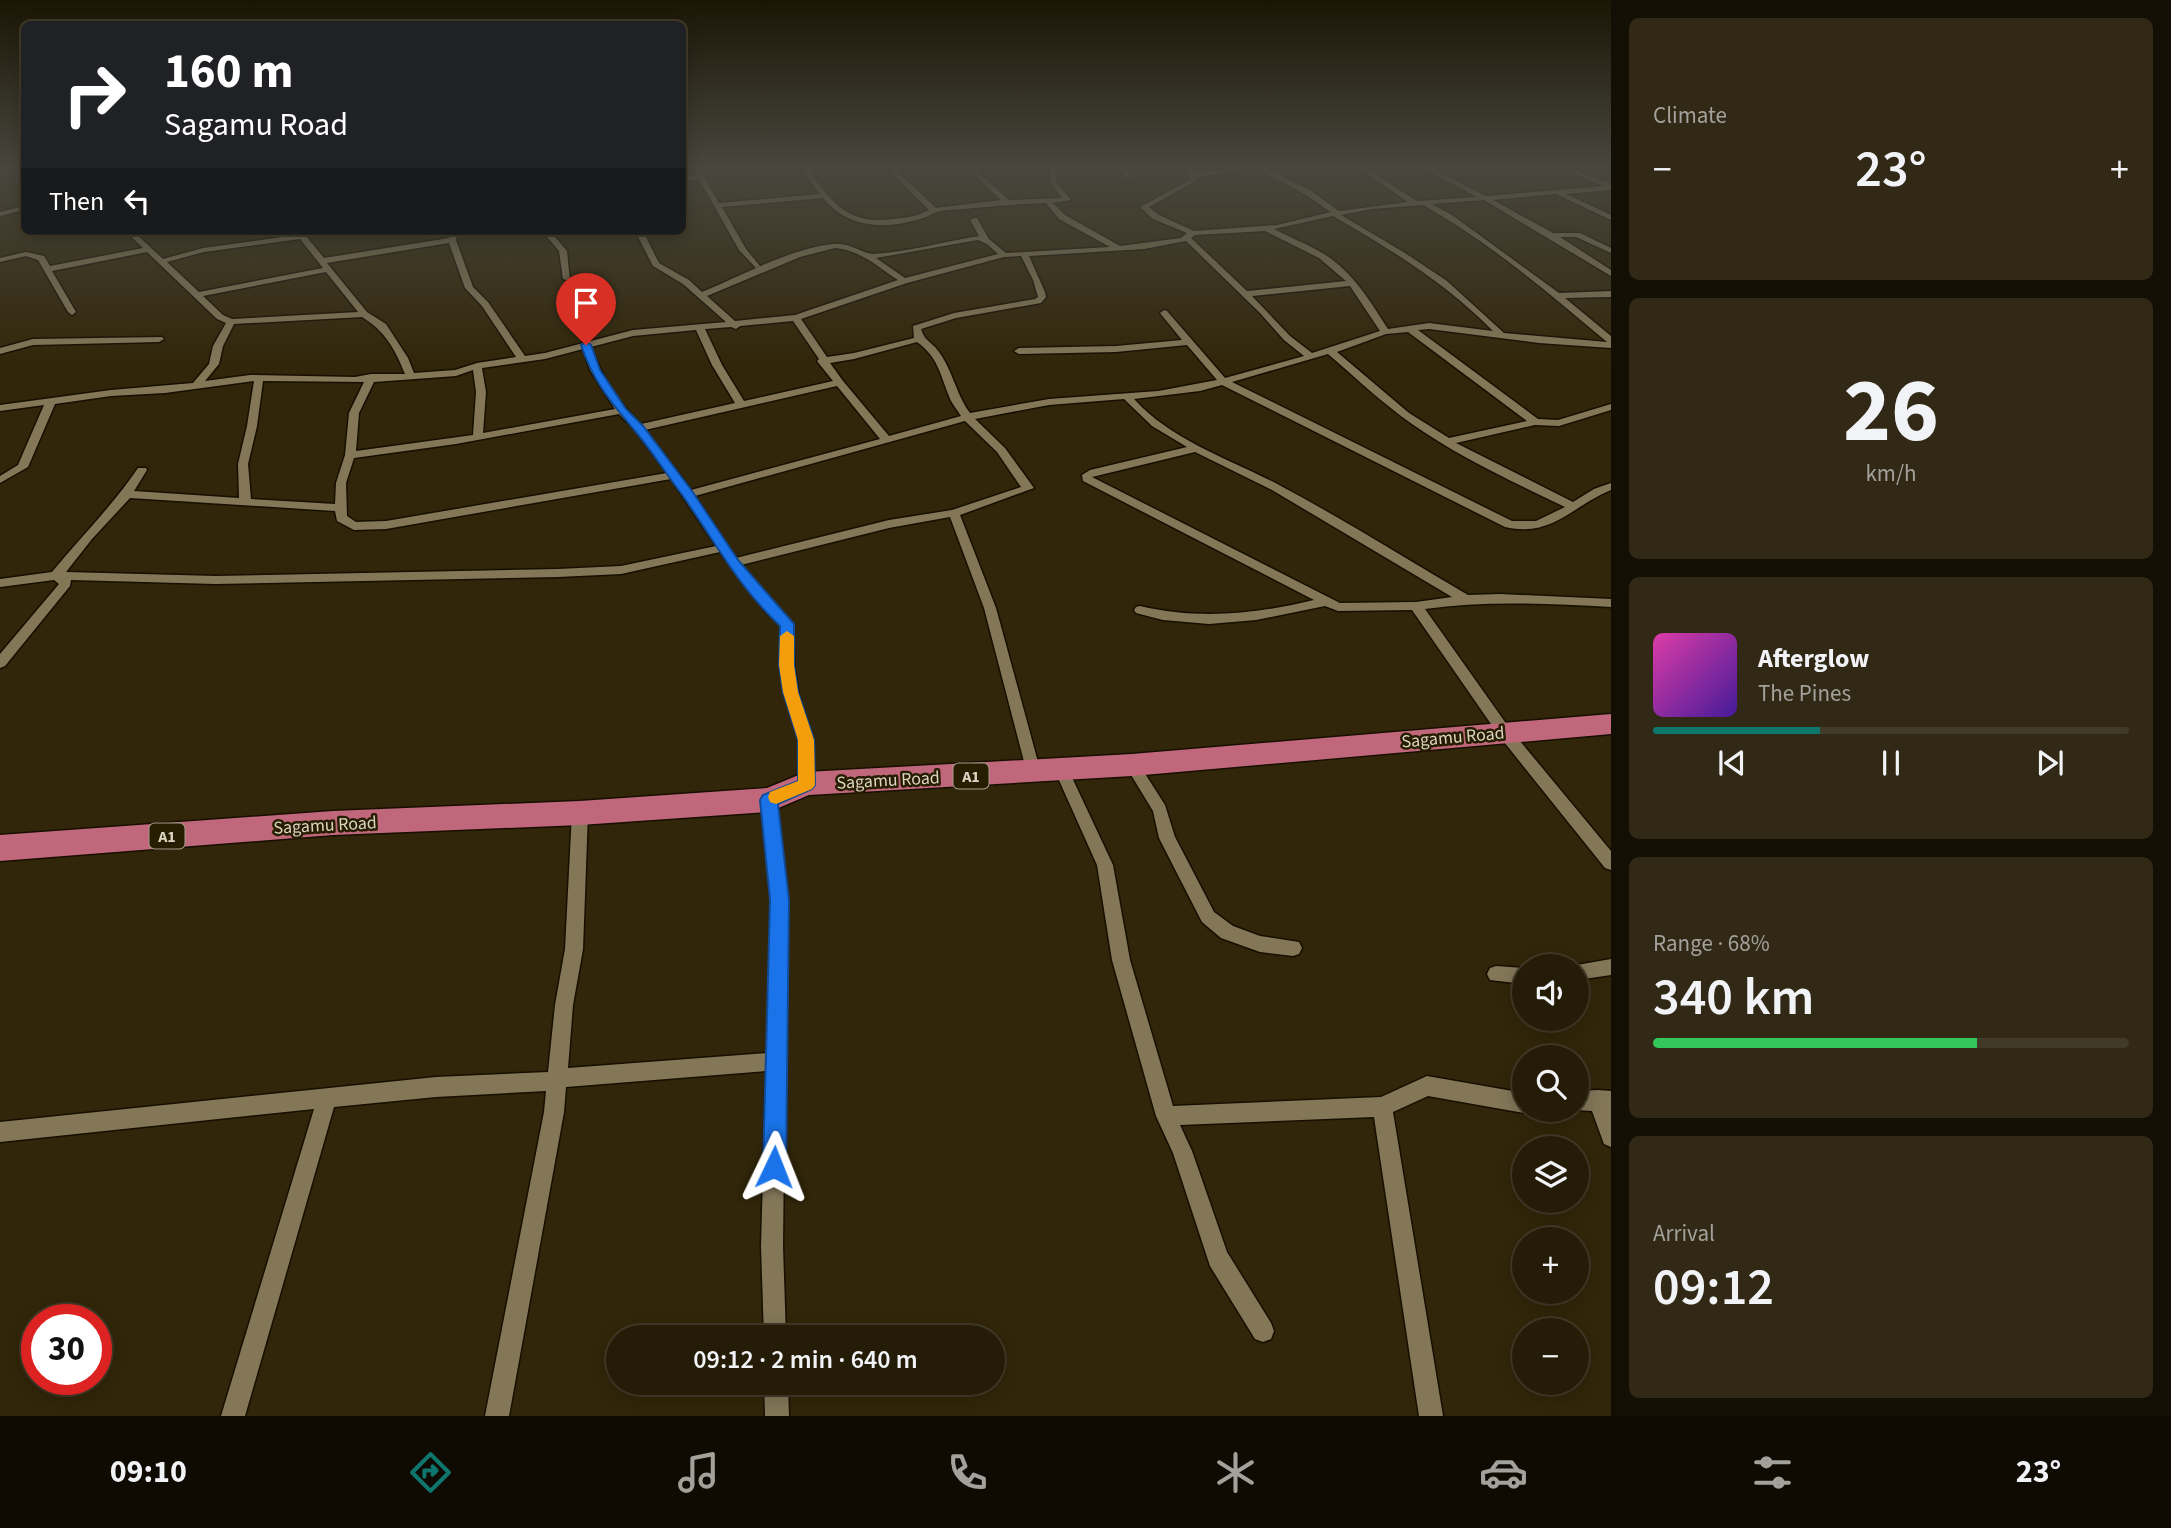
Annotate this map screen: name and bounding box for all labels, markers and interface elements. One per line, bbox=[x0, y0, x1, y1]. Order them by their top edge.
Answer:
text: 160 m bbox=[164, 37, 293, 107]
icon: right bbox=[49, 49, 140, 140]
text: Climate bbox=[1653, 99, 1727, 132]
text: Sagamu Road bbox=[164, 102, 348, 148]
text: 23° bbox=[1855, 133, 1927, 207]
text: − bbox=[1653, 143, 1672, 197]
text: + bbox=[2110, 143, 2129, 197]
icon: left bbox=[118, 182, 156, 220]
text: Then bbox=[49, 183, 104, 220]
pin bbox=[556, 273, 616, 345]
icon: arrive bbox=[567, 284, 605, 322]
text: 26 bbox=[1843, 347, 1939, 476]
text: km/h bbox=[1865, 457, 1917, 490]
text: Afterglow bbox=[1758, 640, 1869, 677]
text: The Pines bbox=[1758, 677, 1851, 710]
street label: Sagamu Road bbox=[1400, 721, 1506, 754]
icon: previous bbox=[1713, 744, 1751, 782]
icon: pause bbox=[1872, 744, 1910, 782]
icon: next bbox=[2031, 744, 2069, 782]
road number: A1 bbox=[954, 764, 988, 789]
street label: Sagamu Road bbox=[836, 765, 940, 796]
street label: Sagamu Road bbox=[273, 810, 377, 841]
road number: A1 bbox=[150, 824, 184, 848]
text: Range · 68% bbox=[1653, 927, 1770, 960]
map controls bbox=[1512, 954, 1589, 1395]
button: sound bbox=[1512, 954, 1589, 1031]
text: 340 km bbox=[1653, 961, 1814, 1035]
button: search bbox=[1512, 1045, 1589, 1122]
position arrow bbox=[737, 1130, 811, 1204]
button: layers bbox=[1512, 1136, 1589, 1213]
text: Arrival bbox=[1653, 1217, 1715, 1250]
button: + bbox=[1512, 1227, 1589, 1304]
text: 09:12 bbox=[1653, 1251, 1774, 1325]
speed limit sign: 30 bbox=[21, 1304, 112, 1395]
button: − bbox=[1512, 1318, 1589, 1395]
text: 09:12 · 2 min · 640 m bbox=[693, 1341, 918, 1378]
icon: directions bbox=[406, 1448, 455, 1497]
icon: music bbox=[674, 1448, 723, 1497]
icon: phone bbox=[943, 1448, 992, 1497]
icon: climate bbox=[1211, 1448, 1260, 1497]
icon: car bbox=[1479, 1448, 1528, 1497]
icon: filters bbox=[1748, 1448, 1797, 1497]
text: 09:10 bbox=[110, 1449, 187, 1495]
text: 23° bbox=[2016, 1449, 2061, 1495]

